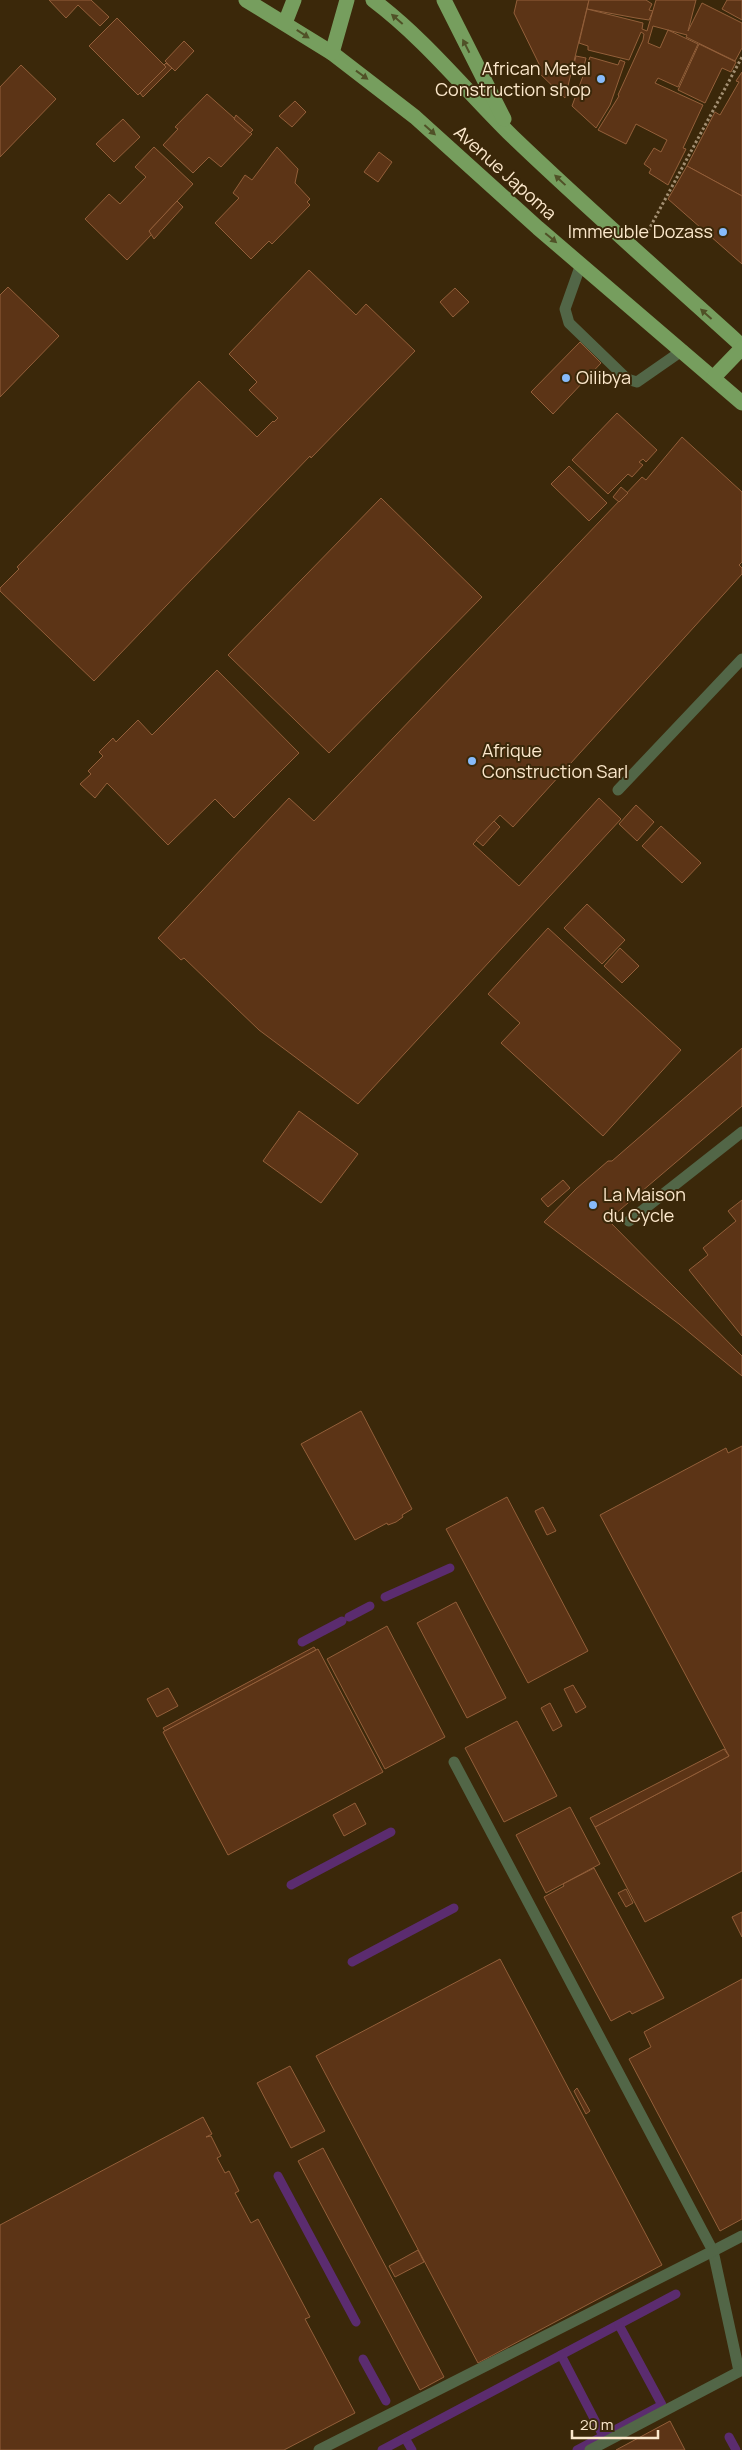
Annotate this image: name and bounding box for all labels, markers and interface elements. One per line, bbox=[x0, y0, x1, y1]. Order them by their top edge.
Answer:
one-way arrow bbox=[390, 13, 403, 24]
one-way arrow bbox=[296, 29, 310, 39]
one-way arrow bbox=[462, 39, 470, 54]
place label: African Metal Construction shop bbox=[435, 56, 591, 101]
one-way arrow bbox=[355, 70, 369, 80]
marker: African Metal Construction shop bbox=[595, 73, 607, 85]
street label: Avenue Japoma bbox=[449, 120, 562, 225]
one-way arrow bbox=[423, 124, 435, 136]
one-way arrow bbox=[555, 174, 567, 186]
place label: Immeuble Dozass bbox=[568, 219, 713, 243]
marker: Immeuble Dozass bbox=[717, 226, 729, 238]
one-way arrow bbox=[544, 233, 557, 244]
one-way arrow bbox=[700, 308, 712, 320]
place label: Oilibya bbox=[576, 365, 631, 389]
marker: Oilibya bbox=[560, 372, 572, 384]
place label: Afrique Construction Sarl bbox=[482, 738, 628, 783]
marker: Afrique Construction Sarl bbox=[466, 755, 478, 767]
place label: La Maison du Cycle bbox=[603, 1182, 686, 1227]
marker: La Maison du Cycle bbox=[587, 1199, 599, 1211]
scale bar bbox=[572, 2408, 658, 2440]
text: 20 m bbox=[580, 2414, 613, 2435]

